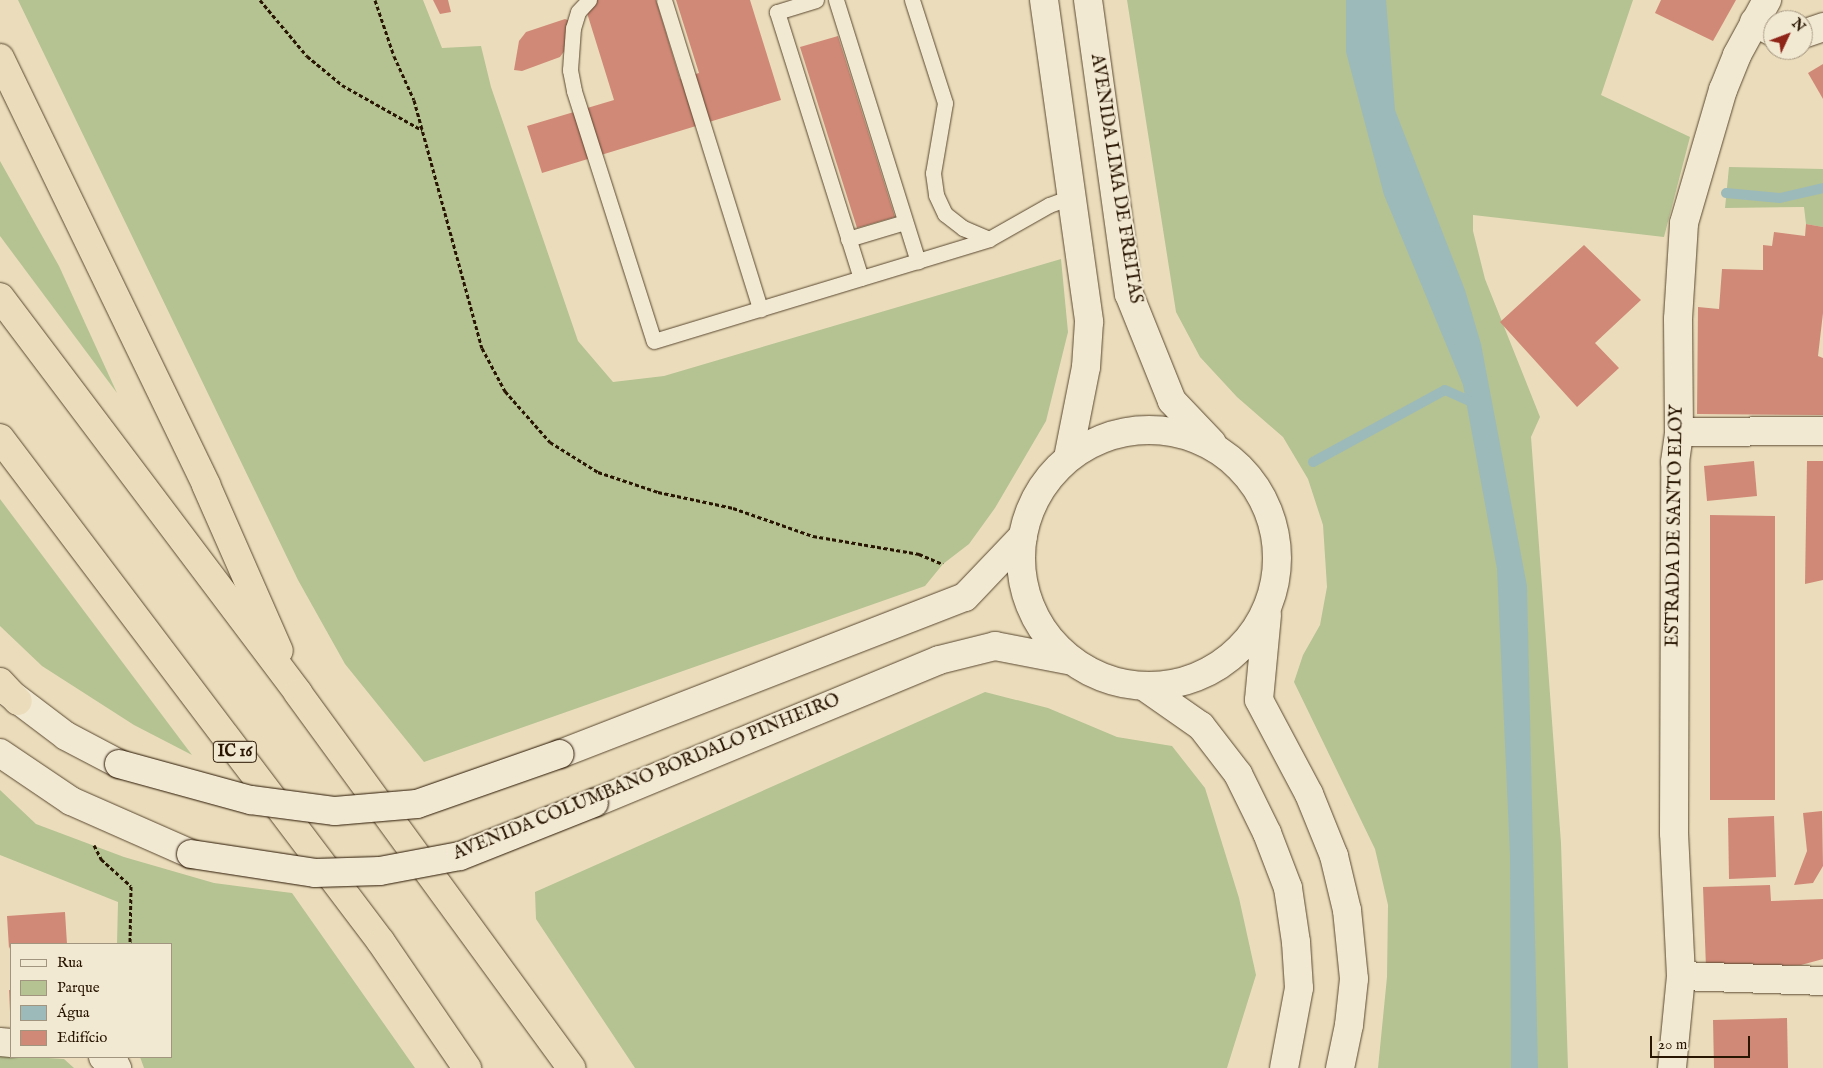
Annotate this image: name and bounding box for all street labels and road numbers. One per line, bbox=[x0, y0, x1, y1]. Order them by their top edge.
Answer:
street label: AVENIDA LIMA DE FREITAS bbox=[1085, 53, 1145, 305]
street label: ESTRADA DE SANTO ELOY bbox=[1663, 405, 1689, 647]
street label: AVENIDA COLUMBANO BORDALO PINHEIRO bbox=[450, 690, 844, 866]
road number: IC 16 bbox=[212, 739, 258, 766]

